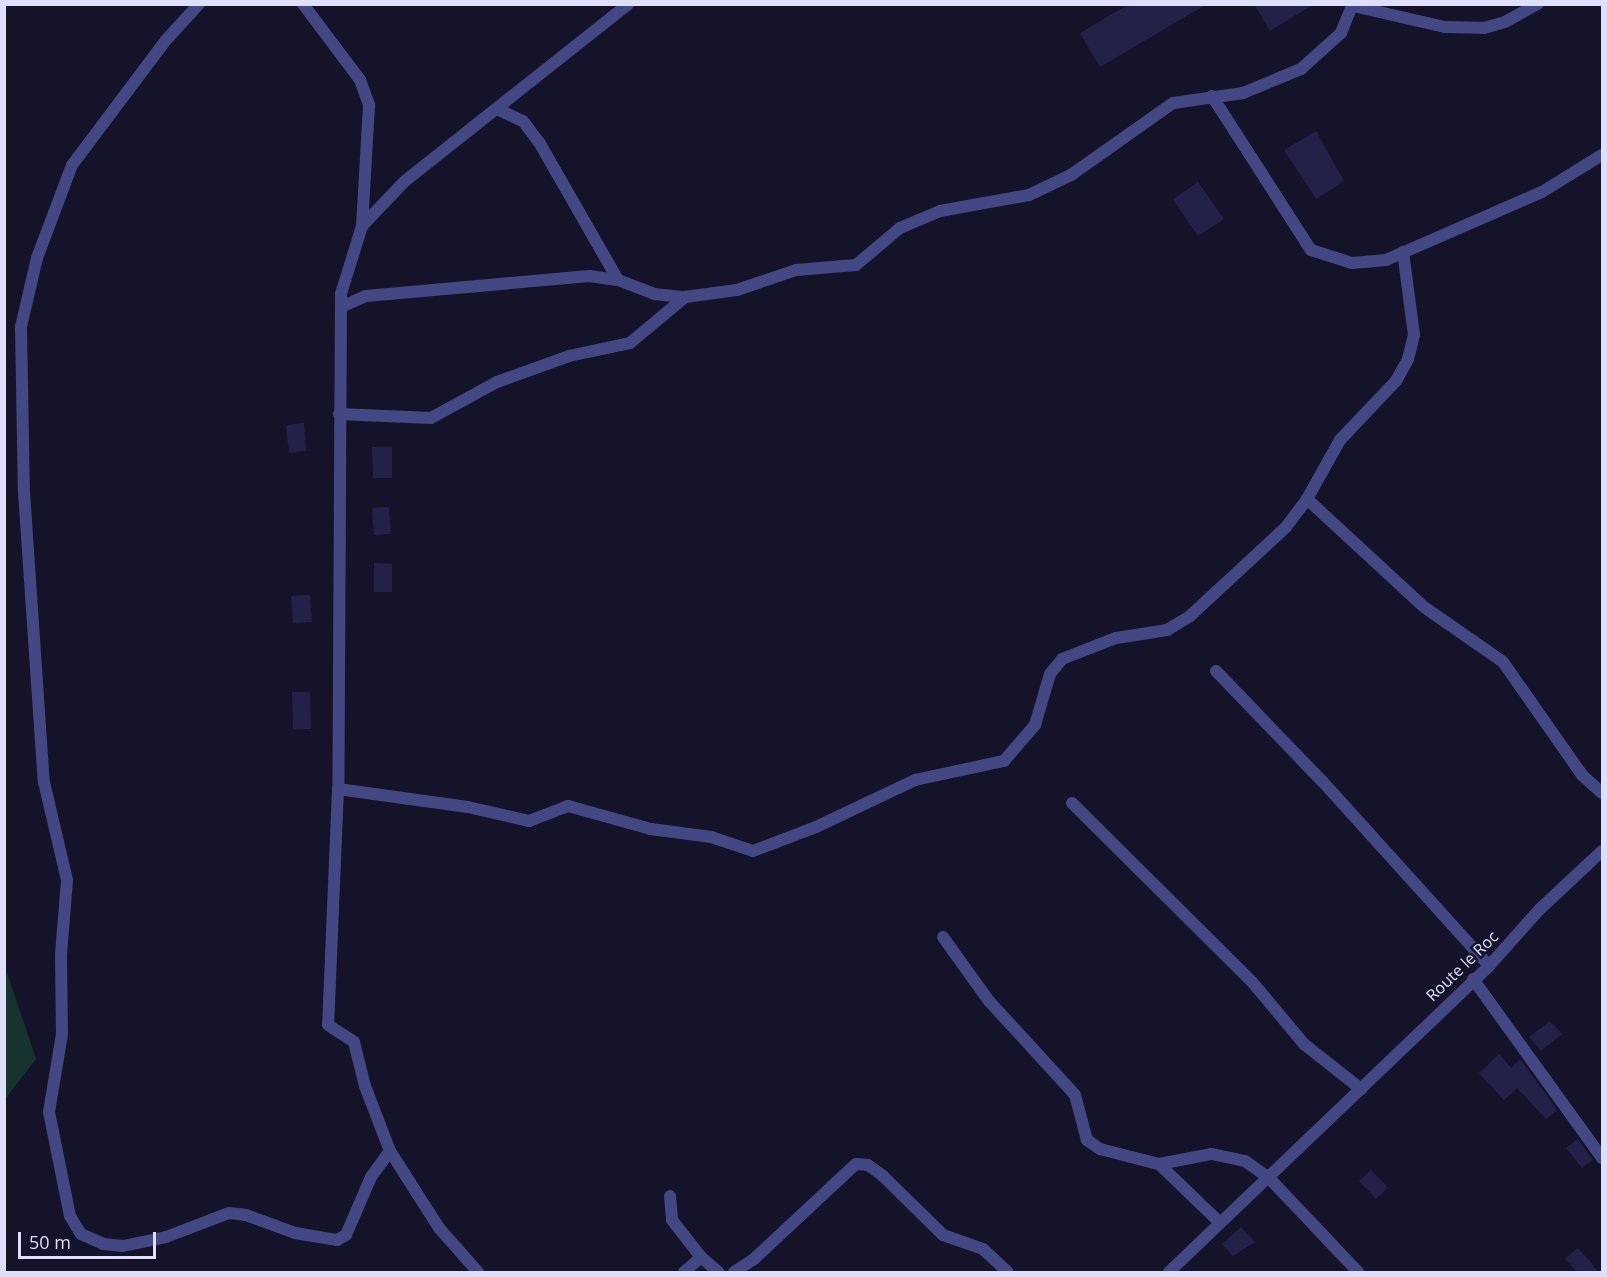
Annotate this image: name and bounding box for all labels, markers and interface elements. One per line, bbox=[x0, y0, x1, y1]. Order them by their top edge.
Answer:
street label: Route le Roc bbox=[1422, 927, 1502, 1005]
scale bar bbox=[21, 1220, 159, 1258]
text: 50 m bbox=[29, 1230, 71, 1254]

